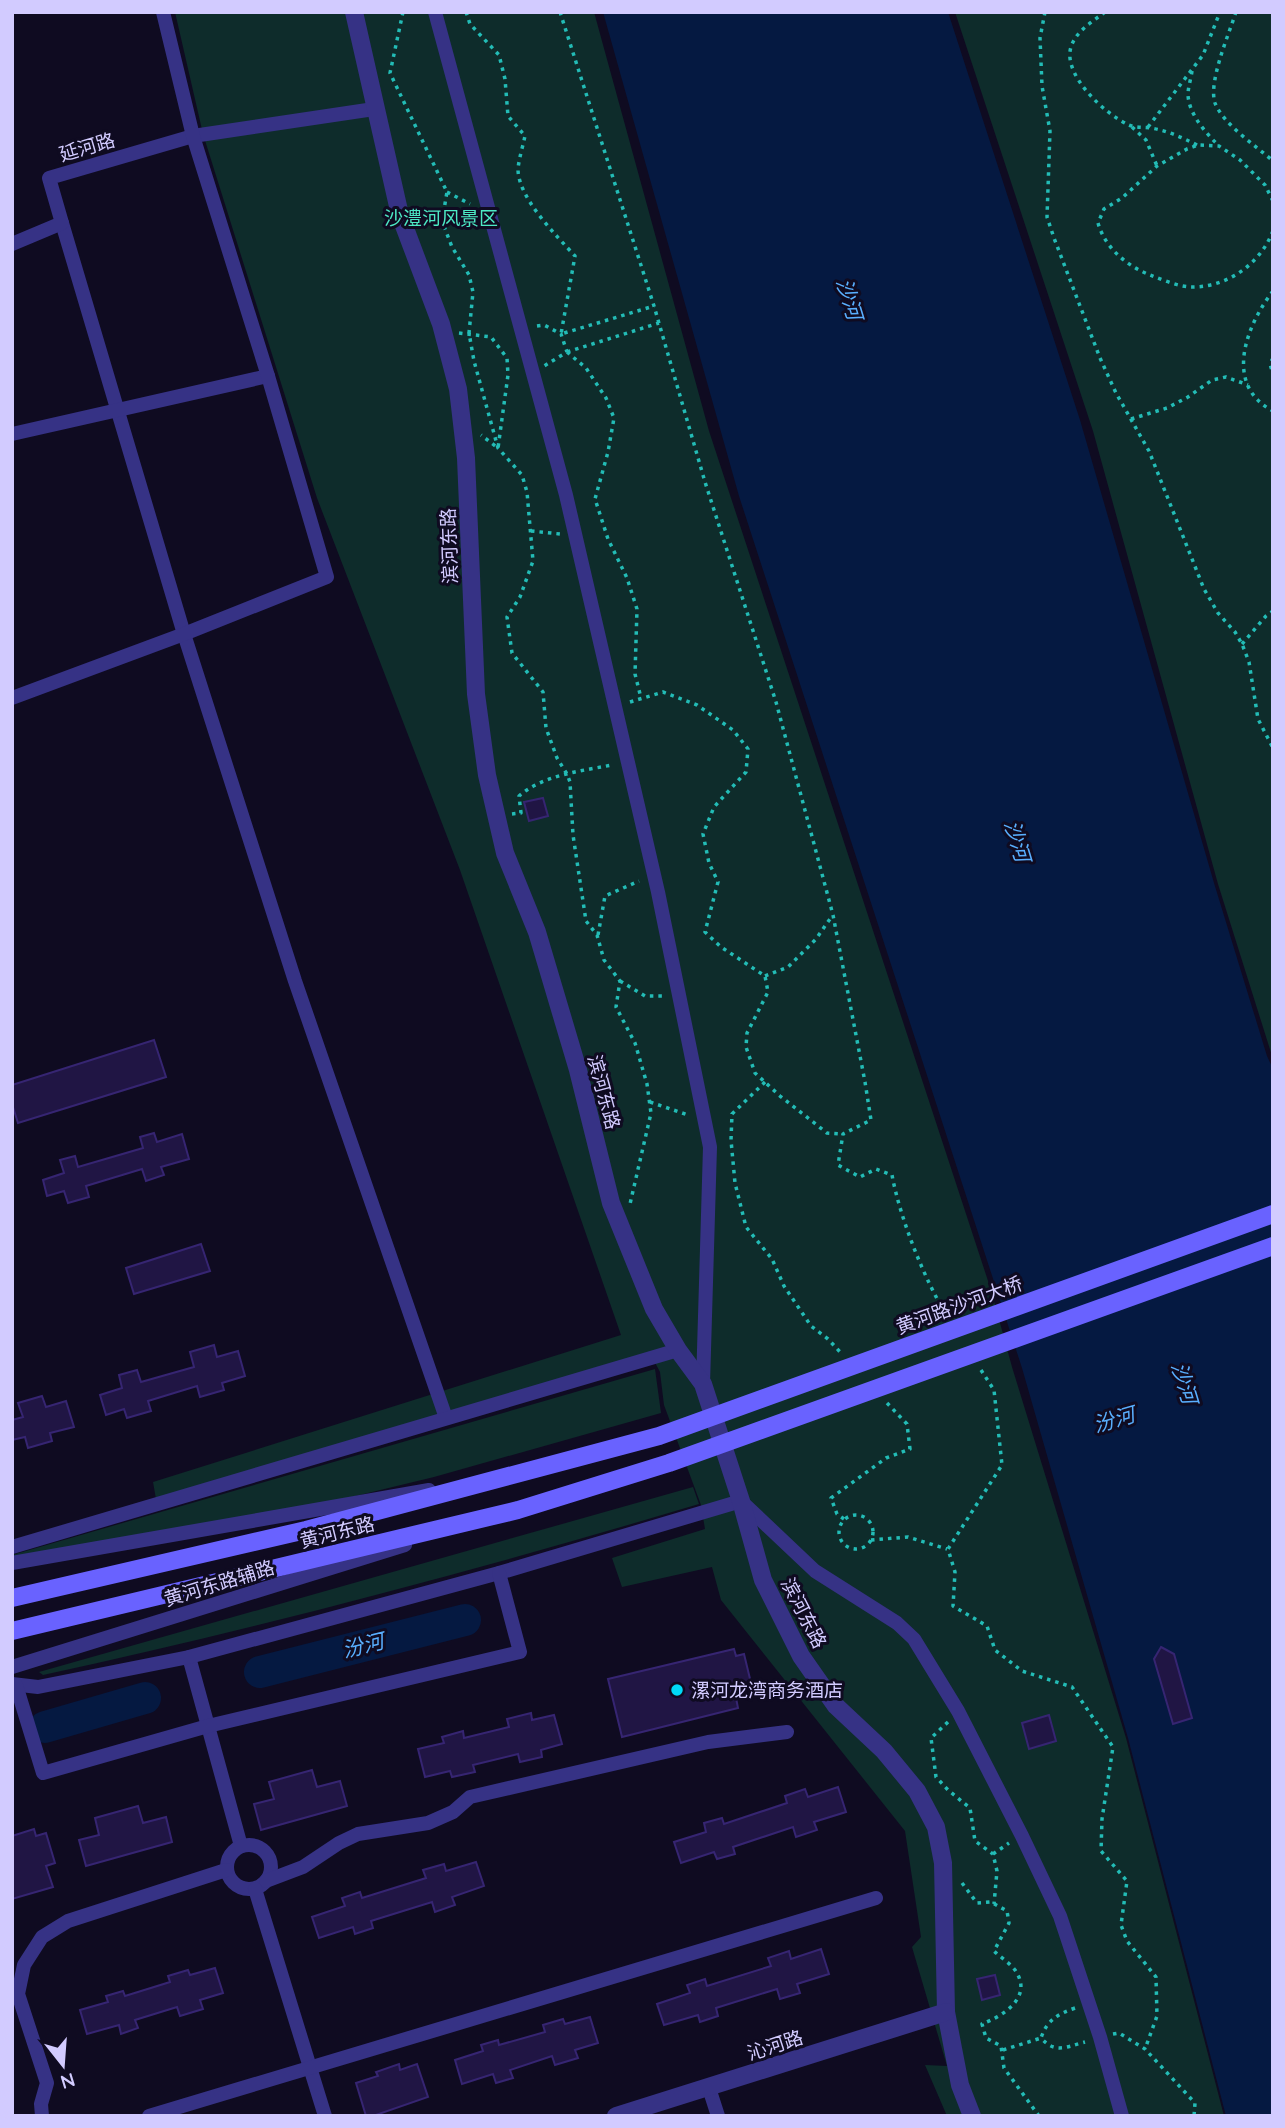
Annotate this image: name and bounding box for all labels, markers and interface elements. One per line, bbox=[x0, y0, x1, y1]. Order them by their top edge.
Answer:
street label: 延河路 bbox=[56, 128, 118, 166]
park label: 沙澧河风景区 bbox=[384, 206, 498, 230]
water label: 沙河 bbox=[831, 275, 870, 326]
street label: 滨河东路 bbox=[436, 508, 462, 584]
water label: 沙河 bbox=[999, 817, 1038, 868]
street label: 滨河东路 bbox=[583, 1052, 625, 1132]
street label: 黄河路沙河大桥 bbox=[892, 1271, 1026, 1339]
water label: 沙河 bbox=[1166, 1359, 1205, 1410]
water label: 汾河 bbox=[1090, 1400, 1141, 1437]
street label: 黄河东路 bbox=[297, 1511, 377, 1553]
street label: 黄河东路辅路 bbox=[161, 1555, 277, 1611]
street label: 滨河东路 bbox=[776, 1574, 832, 1652]
water label: 汾河 bbox=[339, 1626, 390, 1663]
place label: 漯河龙湾商务酒店 bbox=[691, 1678, 843, 1702]
marker: 漯河龙湾商务酒店 bbox=[669, 1682, 685, 1698]
street label: 沁河路 bbox=[744, 2025, 806, 2065]
north arrow bbox=[28, 2030, 98, 2100]
text: N bbox=[58, 2068, 78, 2095]

